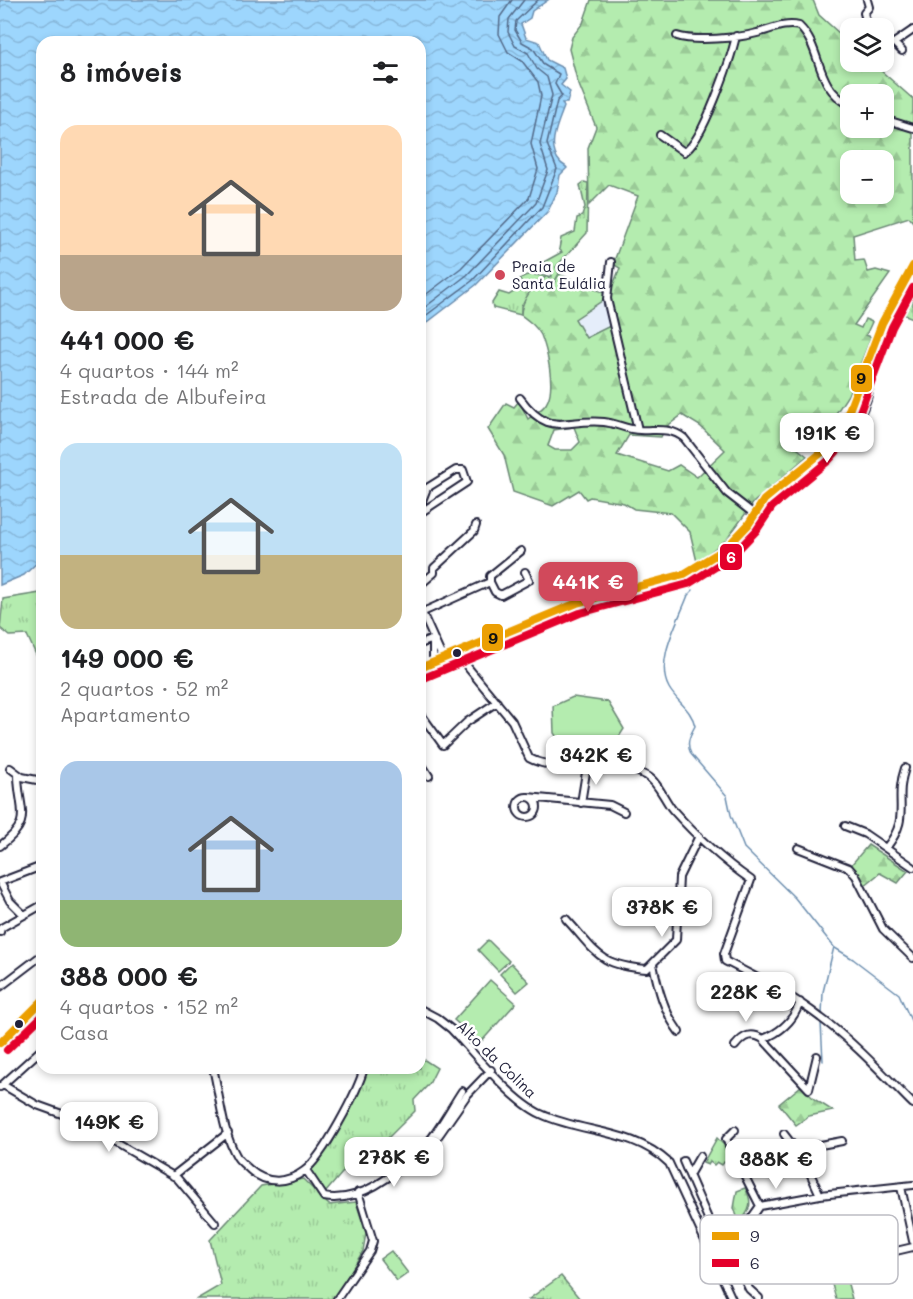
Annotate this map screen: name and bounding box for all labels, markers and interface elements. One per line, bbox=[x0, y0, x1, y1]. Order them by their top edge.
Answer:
map controls bbox=[840, 18, 894, 204]
button: layers bbox=[840, 18, 894, 72]
text: 8 imóveis bbox=[60, 55, 182, 89]
icon: filters bbox=[369, 56, 402, 89]
button: + bbox=[840, 84, 894, 138]
button: − bbox=[840, 150, 894, 204]
icon: home bbox=[177, 164, 285, 272]
place label: Praia de Santa Eulália bbox=[512, 256, 606, 293]
marker: Praia de Santa Eulália bbox=[493, 268, 507, 282]
text: 441 000 € bbox=[60, 323, 194, 357]
text: 4 quartos · 144 m² bbox=[60, 357, 239, 383]
line badge: 9 bbox=[850, 364, 873, 393]
text: 9 bbox=[856, 367, 866, 388]
text: Estrada de Albufeira bbox=[60, 383, 267, 409]
pin: 191K € bbox=[778, 413, 876, 464]
text: 191K € bbox=[794, 419, 860, 445]
icon: home bbox=[177, 482, 285, 590]
line badge: 6 bbox=[719, 543, 743, 571]
text: 6 bbox=[726, 546, 736, 567]
pin: 441K € bbox=[539, 562, 637, 613]
text: 441K € bbox=[553, 568, 623, 594]
line badge: 9 bbox=[481, 623, 504, 652]
text: 9 bbox=[488, 627, 498, 648]
text: 149 000 € bbox=[60, 641, 194, 675]
unlabelled marker bbox=[451, 647, 463, 659]
text: 2 quartos · 52 m² bbox=[60, 675, 228, 701]
text: Apartamento bbox=[60, 701, 190, 727]
pin: 342K € bbox=[547, 735, 645, 786]
text: 342K € bbox=[560, 741, 632, 767]
icon: home bbox=[177, 800, 285, 908]
pin: 378K € bbox=[613, 887, 711, 938]
text: 378K € bbox=[626, 893, 698, 919]
text: 388 000 € bbox=[60, 959, 198, 993]
pin: 228K € bbox=[697, 972, 795, 1023]
text: 228K € bbox=[710, 978, 782, 1004]
text: 4 quartos · 152 m² bbox=[60, 993, 238, 1019]
street label: Alto da Colina bbox=[453, 1016, 541, 1102]
unlabelled marker bbox=[13, 1018, 25, 1030]
text: Casa bbox=[60, 1019, 109, 1045]
pin: 149K € bbox=[60, 1102, 158, 1153]
text: 149K € bbox=[74, 1108, 144, 1134]
pin: 278K € bbox=[345, 1137, 443, 1188]
pin: 388K € bbox=[727, 1139, 825, 1190]
text: 278K € bbox=[358, 1143, 430, 1169]
text: 388K € bbox=[739, 1145, 813, 1171]
legend bbox=[700, 1215, 898, 1284]
text: 9 bbox=[750, 1225, 759, 1246]
text: 6 bbox=[750, 1252, 760, 1273]

